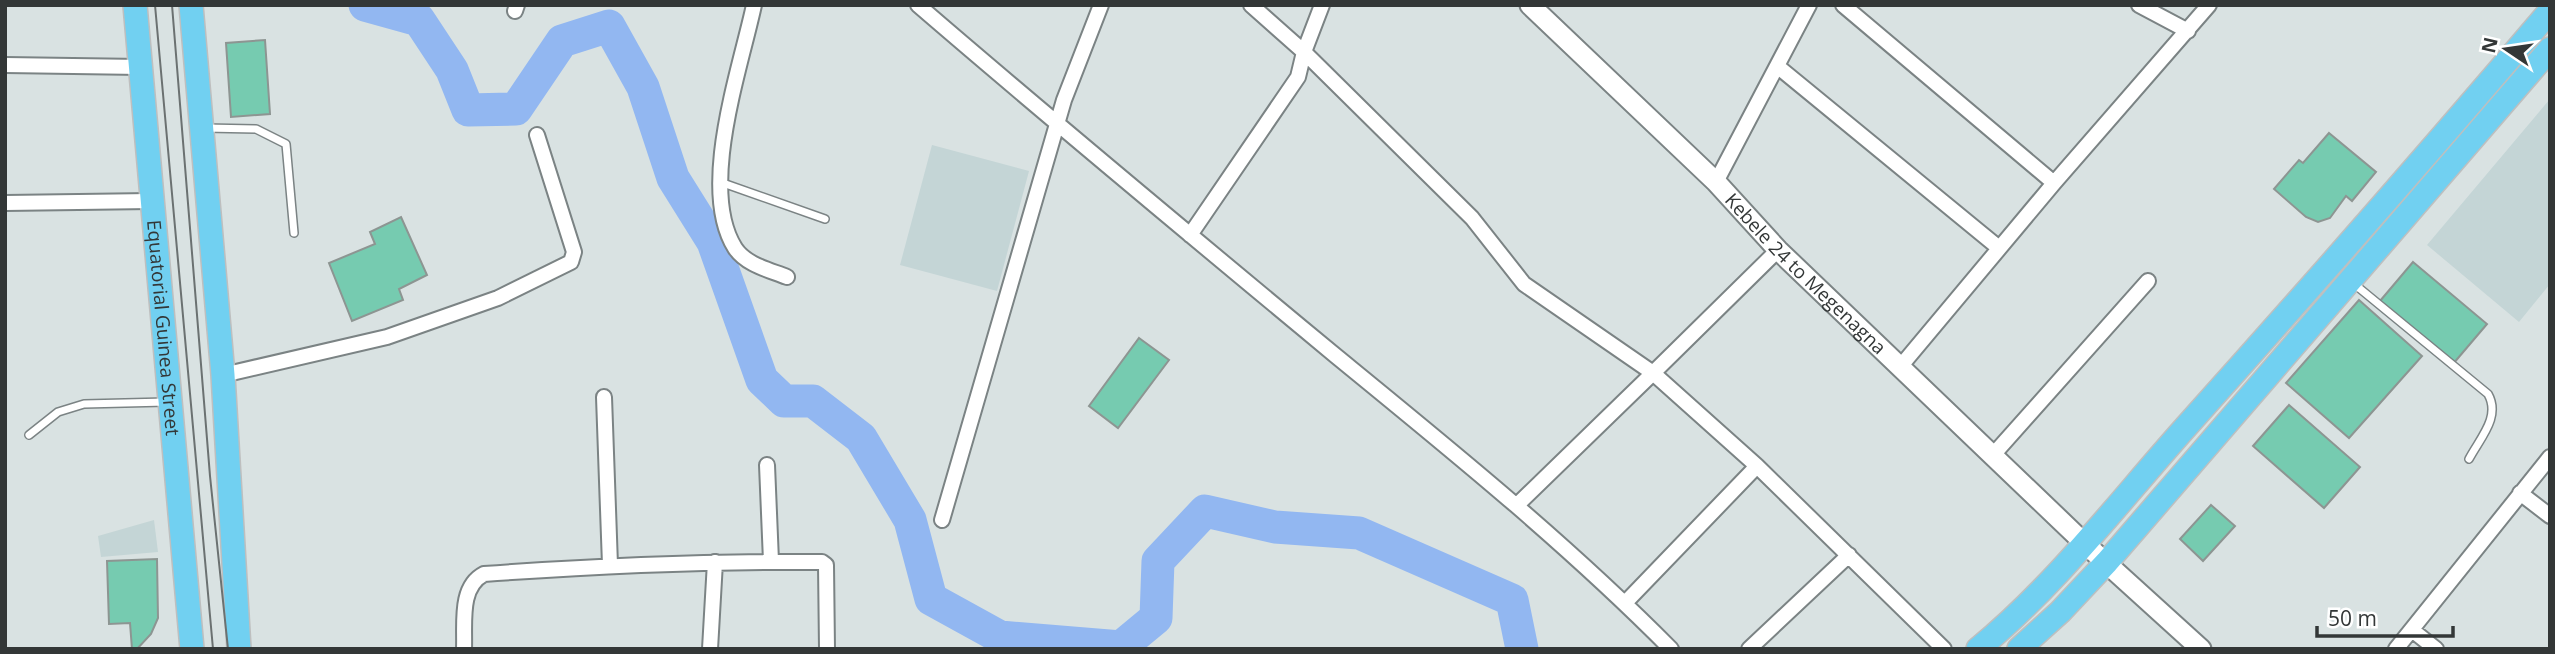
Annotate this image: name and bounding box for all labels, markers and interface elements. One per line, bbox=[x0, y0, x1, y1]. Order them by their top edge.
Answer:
north arrow bbox=[2471, 14, 2541, 84]
text: N bbox=[2475, 35, 2504, 56]
street label: Kebele 24 to Megenagna bbox=[1719, 187, 1892, 360]
street label: Equatorial Guinea Street bbox=[141, 219, 186, 437]
scale bar bbox=[2317, 594, 2454, 638]
text: 50 m bbox=[2328, 604, 2377, 632]

